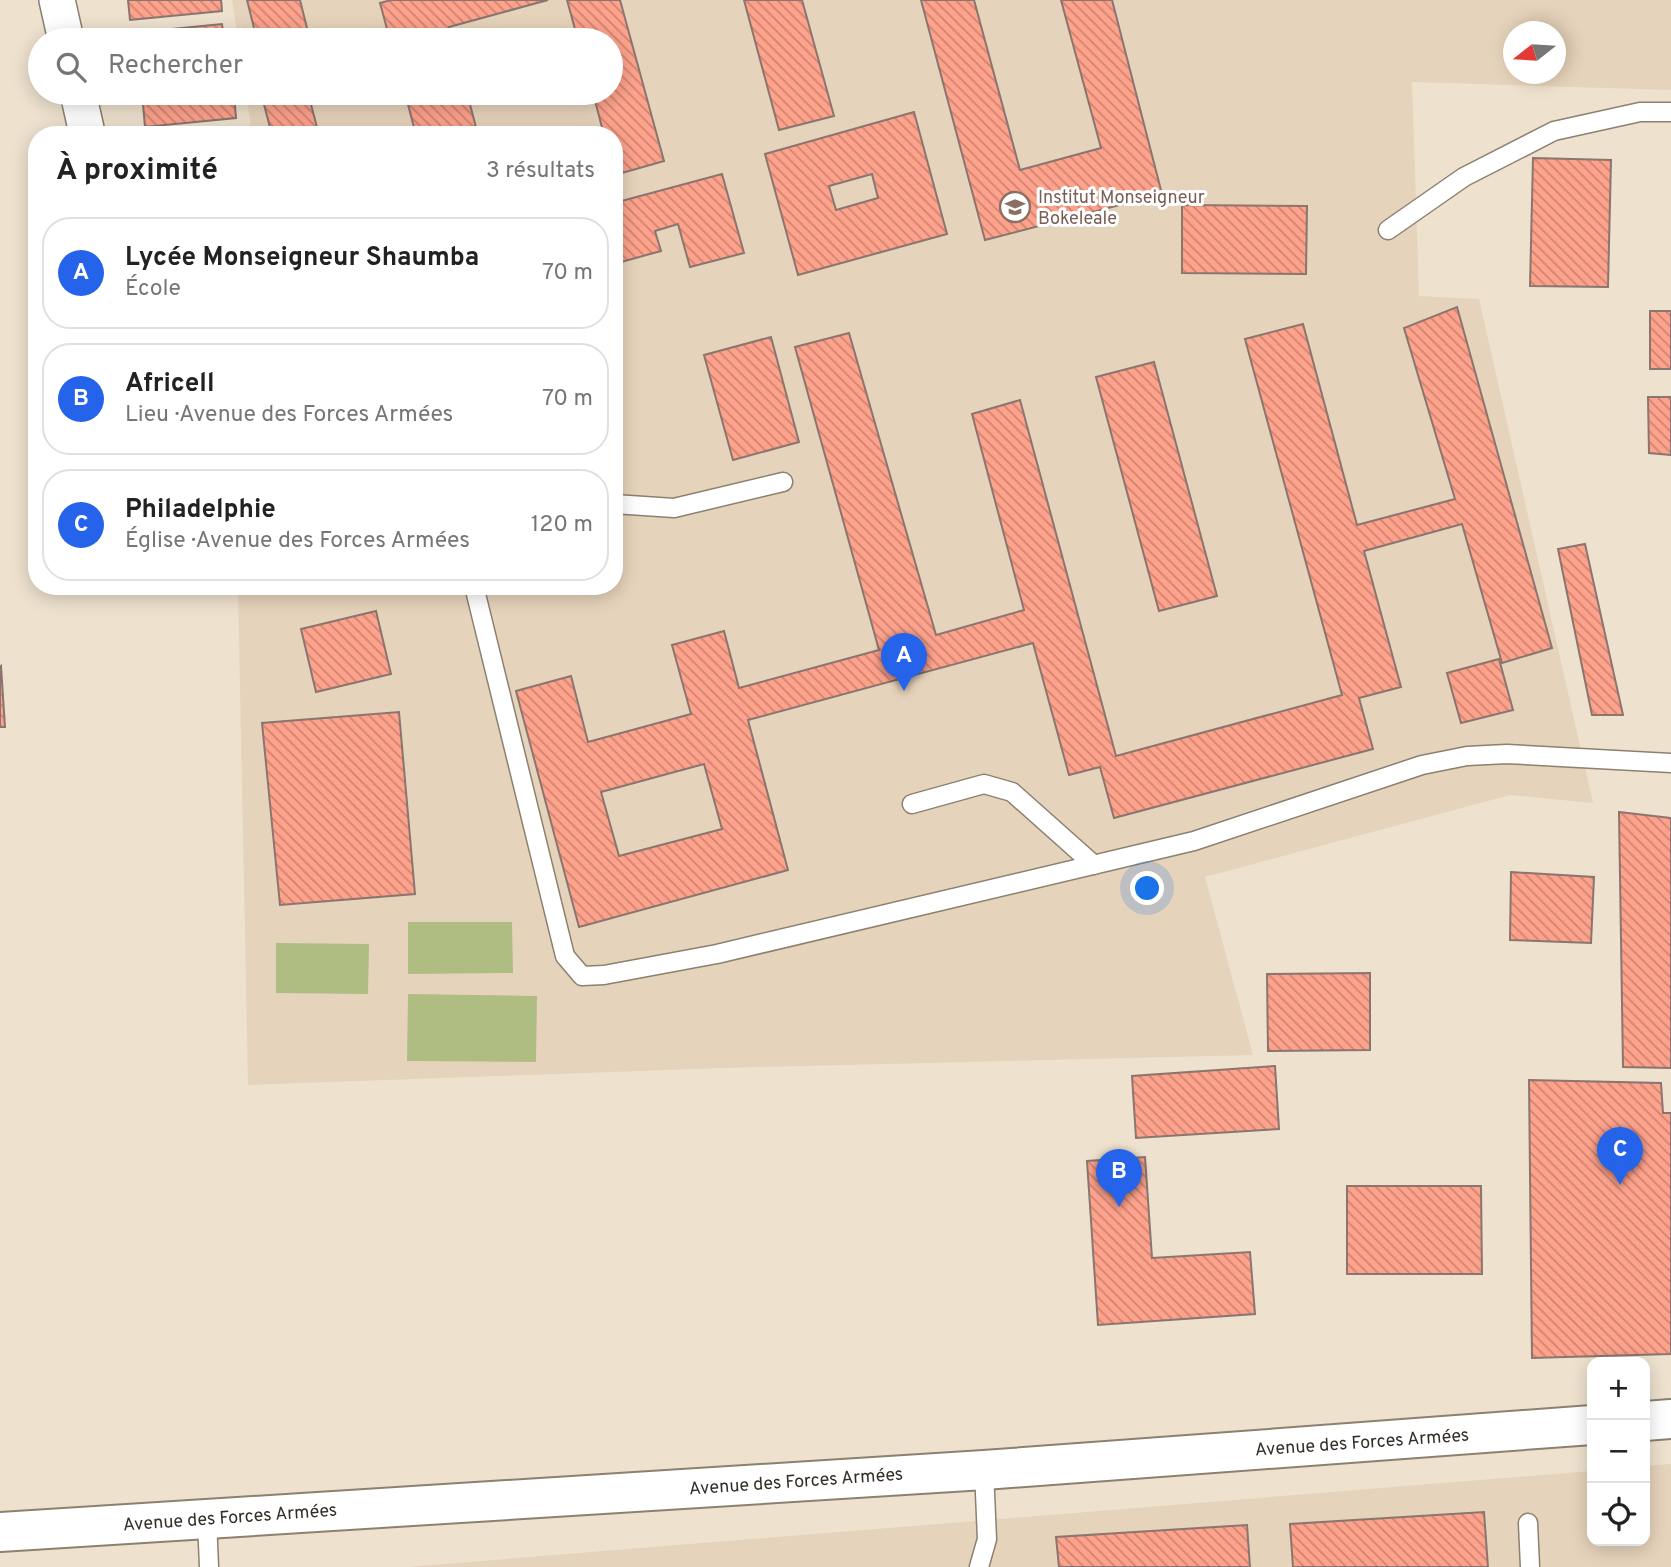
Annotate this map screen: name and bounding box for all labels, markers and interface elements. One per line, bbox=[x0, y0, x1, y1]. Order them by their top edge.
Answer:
north arrow bbox=[1503, 21, 1566, 84]
search box bbox=[28, 28, 623, 105]
icon: search bbox=[52, 48, 90, 86]
text: Rechercher bbox=[108, 50, 243, 83]
text: À proximité bbox=[56, 153, 218, 190]
text: 3 résultats bbox=[486, 157, 595, 186]
place label: Institut Monseigneur Bokeleale bbox=[1038, 187, 1205, 231]
school or university icon: Institut Monseigneur Bokeleale bbox=[998, 190, 1032, 224]
text: Lycée Monseigneur Shaumba bbox=[125, 242, 479, 275]
text: A bbox=[73, 259, 89, 288]
text: 70 m bbox=[542, 259, 593, 288]
text: École bbox=[125, 275, 181, 304]
text: Africell bbox=[125, 368, 214, 401]
text: B bbox=[73, 385, 89, 414]
text: 70 m bbox=[542, 385, 593, 414]
text: Lieu · Avenue des Forces Armées bbox=[125, 401, 453, 430]
text: Philadelphie bbox=[125, 494, 276, 527]
text: C bbox=[74, 511, 88, 540]
text: 120 m bbox=[531, 511, 593, 540]
text: Église · Avenue des Forces Armées bbox=[125, 527, 470, 556]
pin: A bbox=[881, 633, 927, 691]
your location bbox=[1130, 871, 1164, 905]
pin: C bbox=[1597, 1127, 1643, 1185]
pin: B bbox=[1096, 1149, 1142, 1207]
map controls bbox=[1587, 1357, 1650, 1546]
button: + bbox=[1587, 1357, 1650, 1420]
button: − bbox=[1587, 1420, 1650, 1483]
street label: Avenue des Forces Armées bbox=[1254, 1425, 1470, 1462]
street label: Avenue des Forces Armées bbox=[688, 1464, 904, 1501]
button: locate bbox=[1587, 1483, 1650, 1546]
street label: Avenue des Forces Armées bbox=[122, 1500, 338, 1537]

